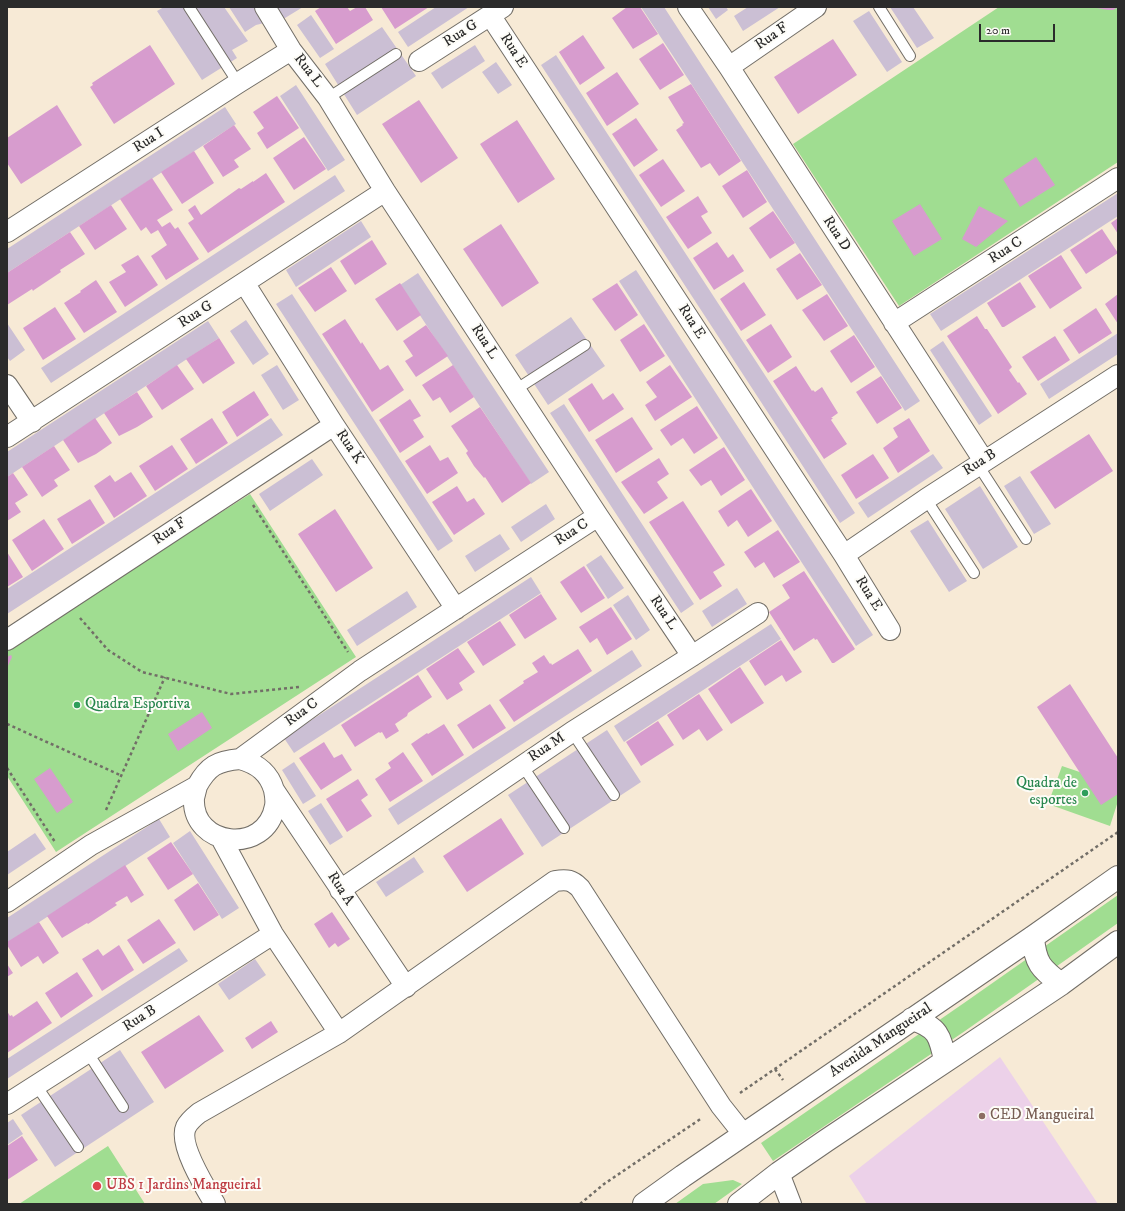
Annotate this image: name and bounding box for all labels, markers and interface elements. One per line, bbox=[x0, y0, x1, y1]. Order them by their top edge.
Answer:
street label: Rua G bbox=[440, 16, 482, 52]
scale bar bbox=[981, 16, 1057, 42]
street label: Rua F bbox=[752, 19, 792, 55]
text: 20 m bbox=[986, 23, 1010, 38]
street label: Rua E bbox=[495, 30, 531, 72]
street label: Rua L bbox=[289, 51, 327, 91]
street label: Rua I bbox=[130, 124, 168, 158]
street label: Rua D bbox=[818, 213, 854, 255]
street label: Rua C bbox=[986, 233, 1026, 269]
street label: Rua G bbox=[175, 297, 217, 333]
street label: Rua E bbox=[673, 301, 709, 343]
street label: Rua L bbox=[466, 321, 502, 363]
street label: Rua K bbox=[331, 426, 367, 468]
street label: Rua B bbox=[960, 446, 1000, 480]
street label: Rua F bbox=[150, 514, 190, 550]
street label: Rua C bbox=[552, 515, 592, 551]
street label: Rua E bbox=[850, 573, 886, 615]
street label: Rua L bbox=[645, 592, 681, 634]
street label: Rua C bbox=[282, 695, 322, 731]
place label: Quadra Esportiva bbox=[85, 696, 190, 714]
marker: Quadra Esportiva bbox=[72, 700, 82, 710]
street label: Rua M bbox=[525, 729, 569, 767]
place label: Quadra de esportes bbox=[1016, 775, 1077, 810]
marker: Quadra de esportes bbox=[1080, 788, 1090, 798]
street label: Rua A bbox=[323, 869, 357, 909]
street label: Avenida Mangueiral bbox=[826, 1000, 936, 1082]
street label: Rua B bbox=[120, 1002, 160, 1036]
place label: CED Mangueiral bbox=[990, 1107, 1094, 1125]
marker: CED Mangueiral bbox=[977, 1111, 987, 1121]
place label: UBS 1 Jardins Mangueiral bbox=[106, 1177, 261, 1195]
marker: UBS 1 Jardins Mangueiral bbox=[91, 1180, 103, 1192]

